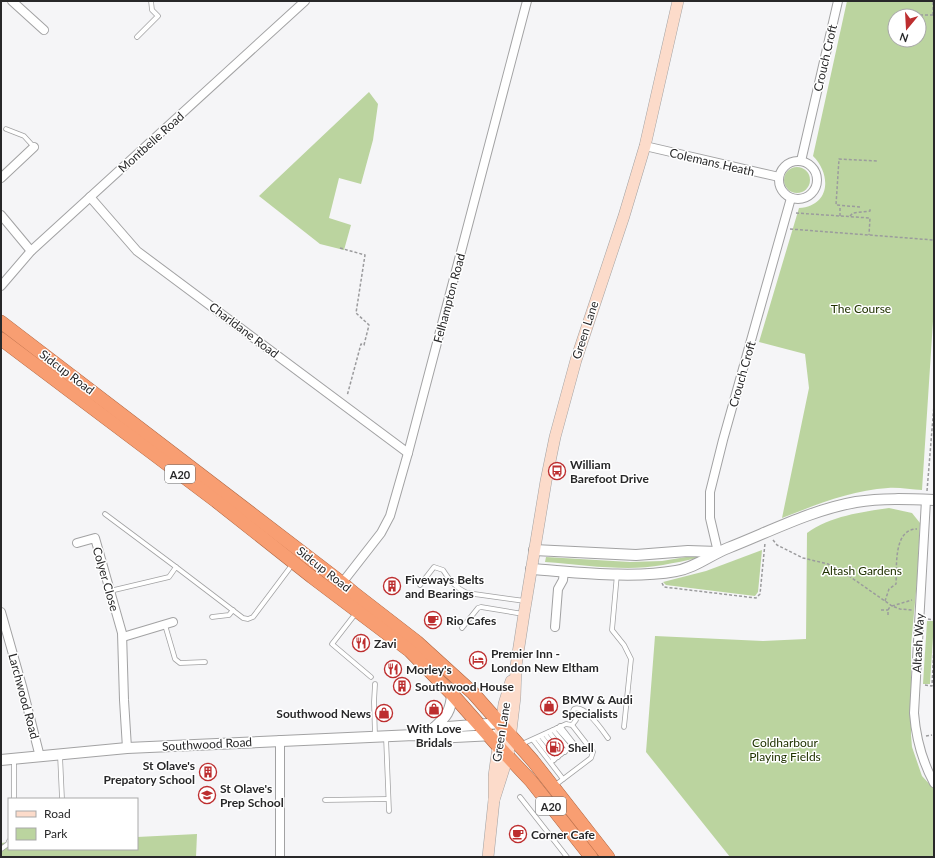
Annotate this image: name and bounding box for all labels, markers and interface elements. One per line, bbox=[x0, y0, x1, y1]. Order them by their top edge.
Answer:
north arrow bbox=[887, 8, 927, 48]
street label: Crouch Croft bbox=[810, 22, 840, 93]
text: N bbox=[898, 30, 910, 45]
street label: Montbelle Road bbox=[115, 109, 187, 175]
street label: Colemans Heath bbox=[668, 145, 756, 179]
street label: Felhampton Road bbox=[430, 252, 468, 344]
street label: Charldane Road bbox=[206, 299, 282, 361]
street label: Green Lane bbox=[569, 299, 601, 361]
park label: The Course bbox=[831, 301, 891, 316]
street label: Crouch Croft bbox=[725, 338, 759, 409]
street label: Sidcup Road bbox=[37, 346, 97, 398]
place label: William Barefoot Drive bbox=[570, 457, 649, 486]
bus stop icon: William Barefoot Drive bbox=[547, 461, 567, 481]
road number: A20 bbox=[165, 465, 195, 483]
street label: Sidcup Road bbox=[294, 543, 354, 595]
street label: Colyer Close bbox=[90, 545, 122, 613]
park label: Altash Gardens bbox=[822, 563, 902, 578]
place label: Fiveways Belts and Bearings bbox=[405, 572, 484, 601]
building icon: Fiveways Belts and Bearings bbox=[382, 576, 402, 596]
cafe icon: Rio Cafes bbox=[423, 610, 443, 630]
street label: Altash Way bbox=[909, 612, 927, 673]
place label: Rio Cafes bbox=[446, 613, 496, 628]
restaurant icon: Zavi bbox=[351, 633, 371, 653]
place label: Zavi bbox=[374, 636, 397, 651]
place label: Premier Inn - London New Eltham bbox=[491, 646, 599, 675]
hotel icon: Premier Inn - London New Eltham bbox=[468, 650, 488, 670]
street label: Larchwood Road bbox=[5, 652, 43, 740]
restaurant icon: Morley's bbox=[383, 659, 403, 679]
place label: Morley's bbox=[406, 662, 452, 677]
building icon: Southwood House bbox=[392, 676, 412, 696]
place label: Southwood House bbox=[415, 679, 514, 694]
place label: BMW & Audi Specialists bbox=[562, 692, 633, 721]
shop icon: BMW & Audi Specialists bbox=[539, 696, 559, 716]
shop icon: With Love Bridals bbox=[424, 699, 444, 719]
street label: Green Lane bbox=[489, 701, 513, 763]
shop icon: Southwood News bbox=[374, 703, 394, 723]
place label: Southwood News bbox=[276, 706, 371, 721]
place label: With Love Bridals bbox=[407, 721, 462, 750]
street label: Southwood Road bbox=[162, 734, 252, 754]
park label: Coldharbour Playing Fields bbox=[749, 735, 821, 764]
fuel station icon: Shell bbox=[545, 737, 565, 757]
place label: Shell bbox=[568, 740, 594, 755]
place label: St Olave's Prepatory School bbox=[104, 758, 195, 787]
building icon: St Olave's Prepatory School bbox=[198, 762, 218, 782]
place label: St Olave's Prep School bbox=[220, 781, 284, 810]
school or university icon: St Olave's Prep School bbox=[197, 785, 217, 805]
road number: A20 bbox=[536, 797, 566, 815]
legend bbox=[8, 798, 138, 850]
text: Road bbox=[44, 806, 71, 821]
cafe icon: Corner Cafe bbox=[508, 824, 528, 844]
text: Park bbox=[44, 826, 68, 841]
place label: Corner Cafe bbox=[531, 827, 596, 842]

